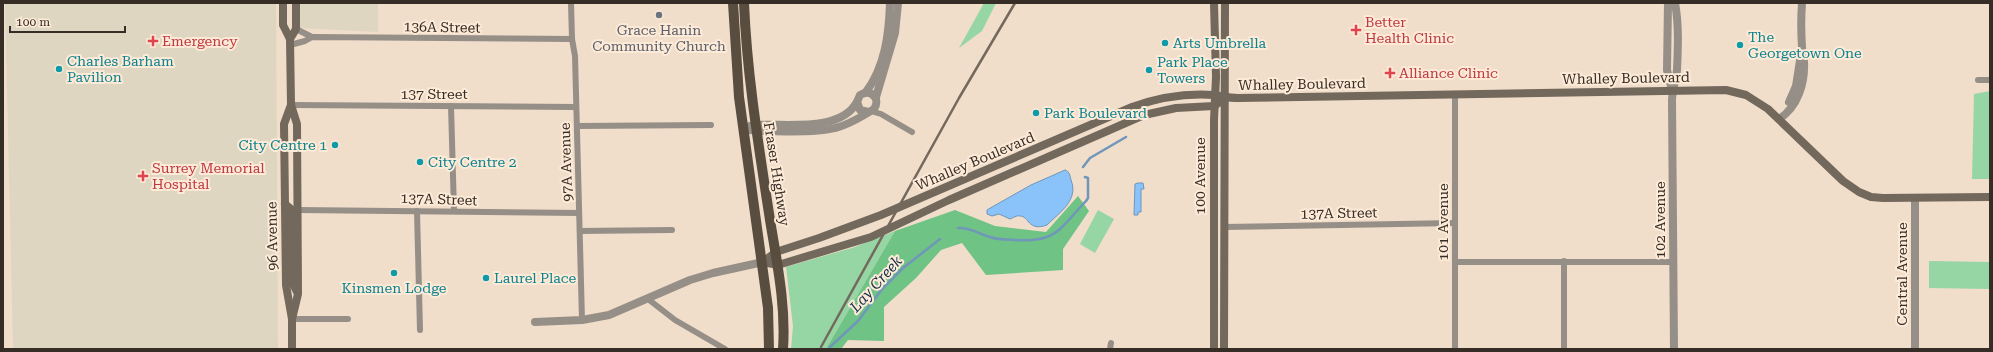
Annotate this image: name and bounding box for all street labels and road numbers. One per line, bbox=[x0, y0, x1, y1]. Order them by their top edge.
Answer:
street label: 136A Street bbox=[403, 18, 481, 36]
street label: Whalley Boulevard bbox=[1562, 69, 1690, 87]
street label: Whalley Boulevard bbox=[1238, 75, 1366, 93]
street label: 137 Street bbox=[400, 86, 468, 102]
street label: Fraser Highway bbox=[761, 121, 793, 228]
street label: 97A Avenue bbox=[557, 122, 575, 202]
street label: Whalley Boulevard bbox=[913, 129, 1037, 193]
street label: 100 Avenue bbox=[1192, 137, 1208, 215]
street label: 102 Avenue bbox=[1652, 181, 1668, 259]
street label: 101 Avenue bbox=[1435, 183, 1451, 261]
street label: 137A Street bbox=[400, 190, 478, 208]
street label: 96 Avenue bbox=[263, 201, 281, 271]
street label: 137A Street bbox=[1300, 204, 1378, 222]
street label: Central Avenue bbox=[1894, 222, 1910, 326]

